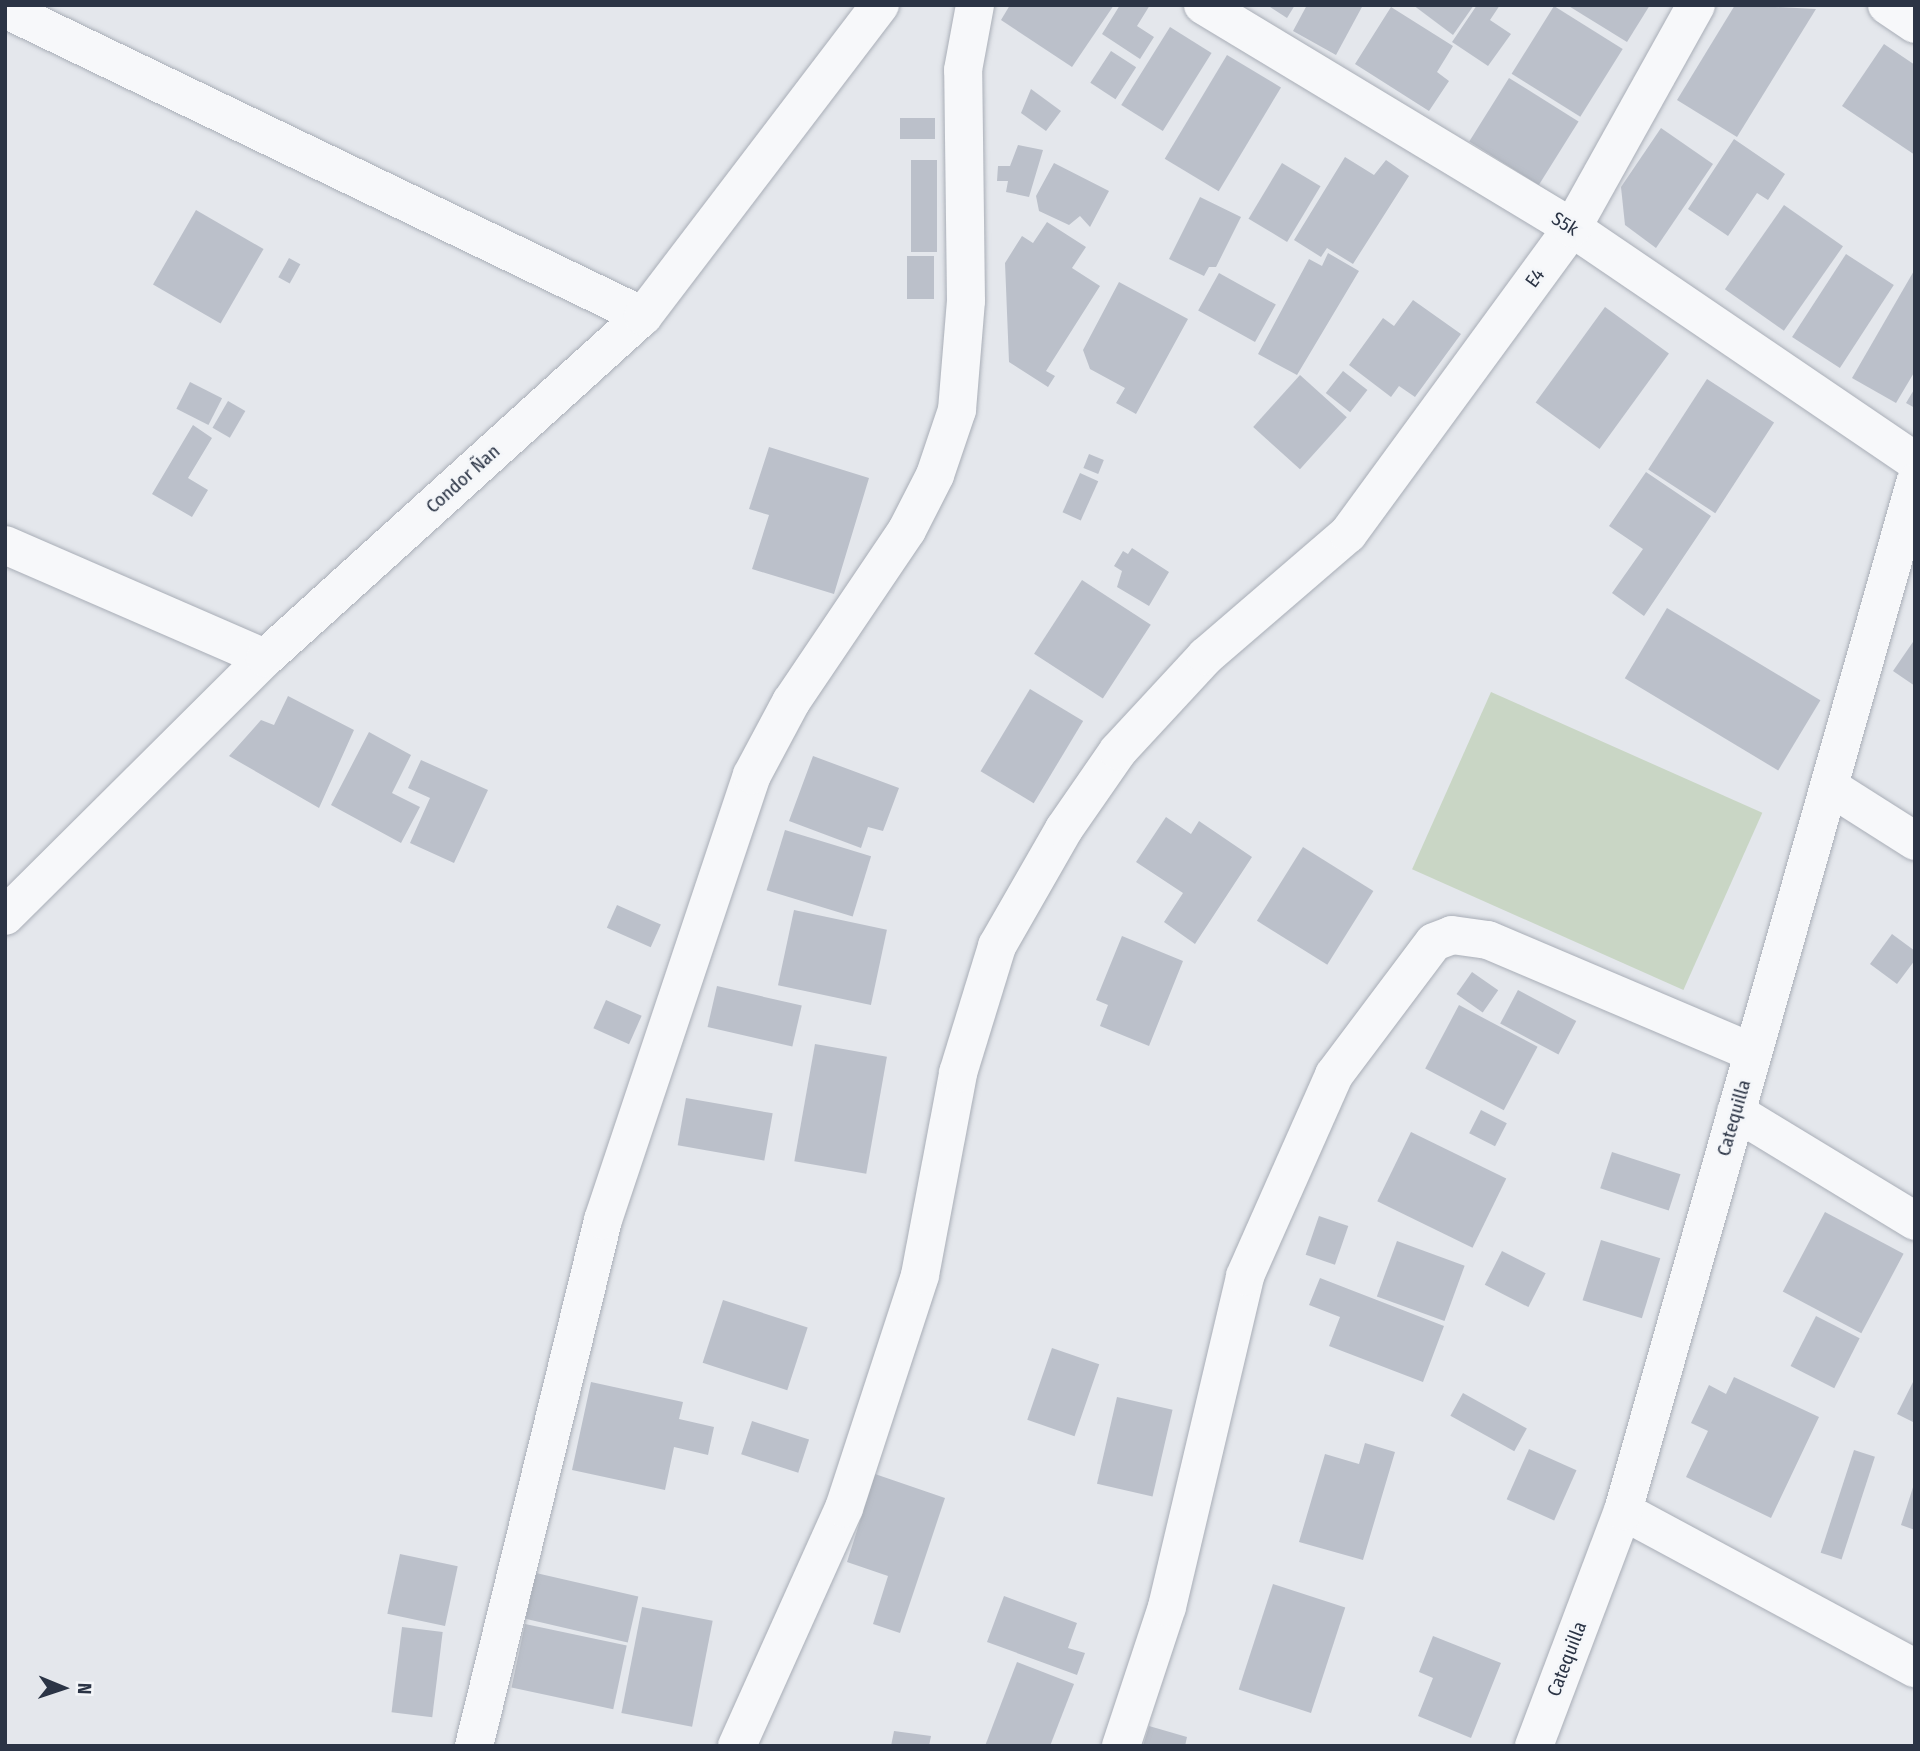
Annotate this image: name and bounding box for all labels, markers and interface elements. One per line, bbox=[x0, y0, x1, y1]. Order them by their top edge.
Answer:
street label: S5k bbox=[1548, 207, 1582, 241]
street label: E4 bbox=[1521, 264, 1549, 292]
street label: Condor Ñan bbox=[421, 440, 505, 518]
street label: Catequilla bbox=[1712, 1077, 1756, 1159]
street label: Catequilla bbox=[1542, 1618, 1592, 1700]
north arrow bbox=[28, 1653, 98, 1723]
text: N bbox=[73, 1683, 96, 1695]

